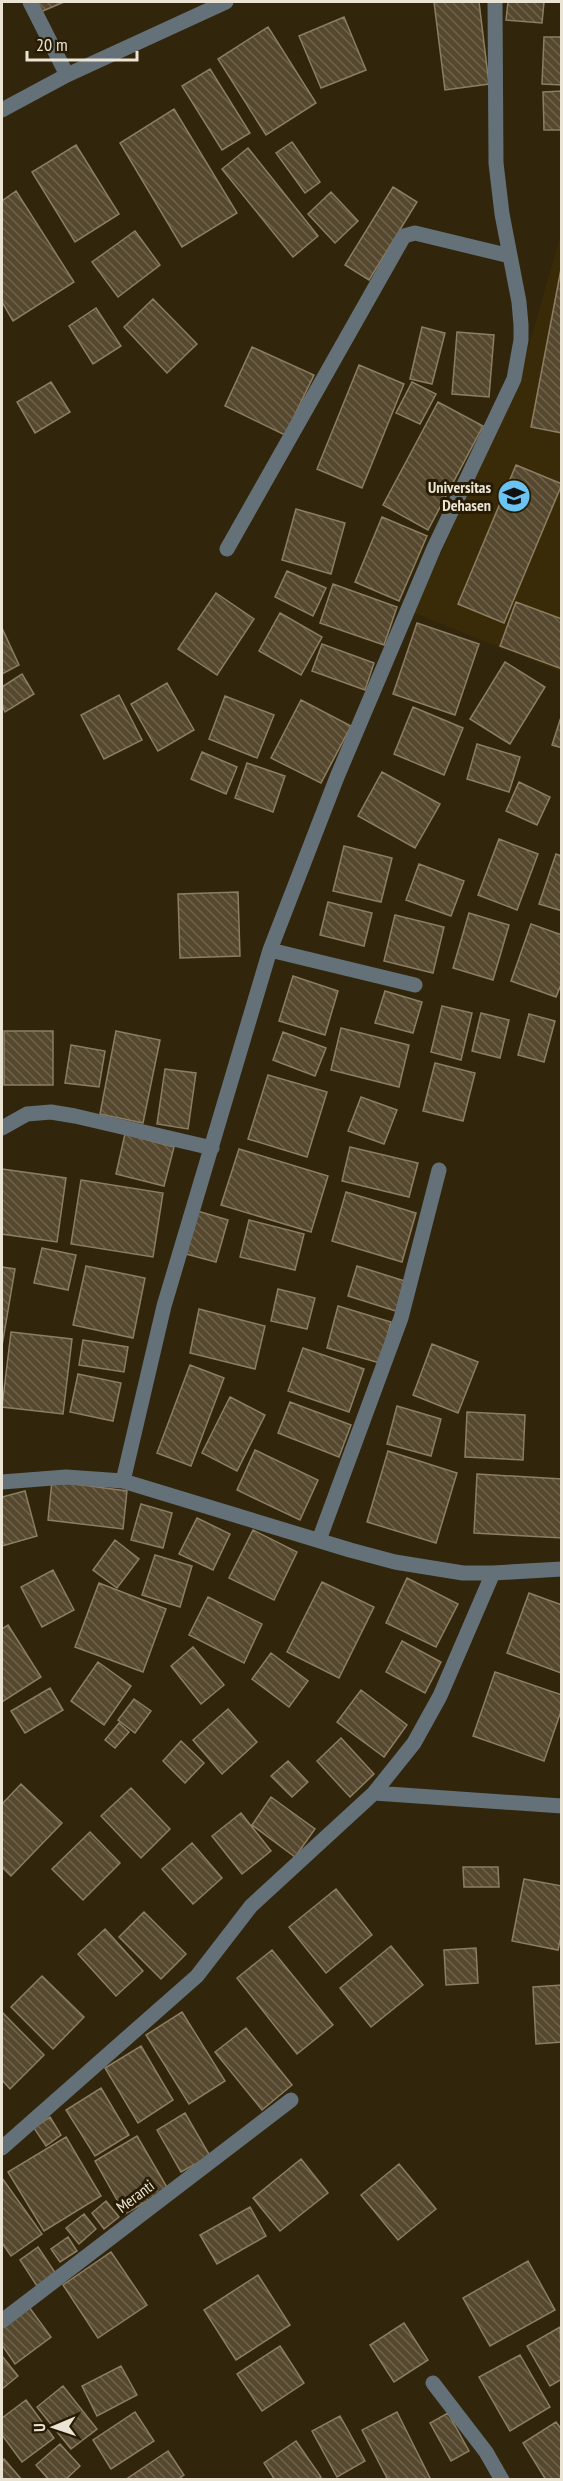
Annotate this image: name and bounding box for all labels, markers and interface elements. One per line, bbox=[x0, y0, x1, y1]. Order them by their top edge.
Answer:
scale bar bbox=[27, 24, 136, 62]
text: 20 m bbox=[36, 33, 68, 56]
place label: Universitas Dehasen bbox=[428, 477, 491, 515]
school or university icon: Universitas Dehasen bbox=[496, 478, 532, 514]
street label: Meranti bbox=[112, 2175, 158, 2217]
north arrow bbox=[24, 2397, 84, 2457]
text: U bbox=[29, 2423, 49, 2432]

